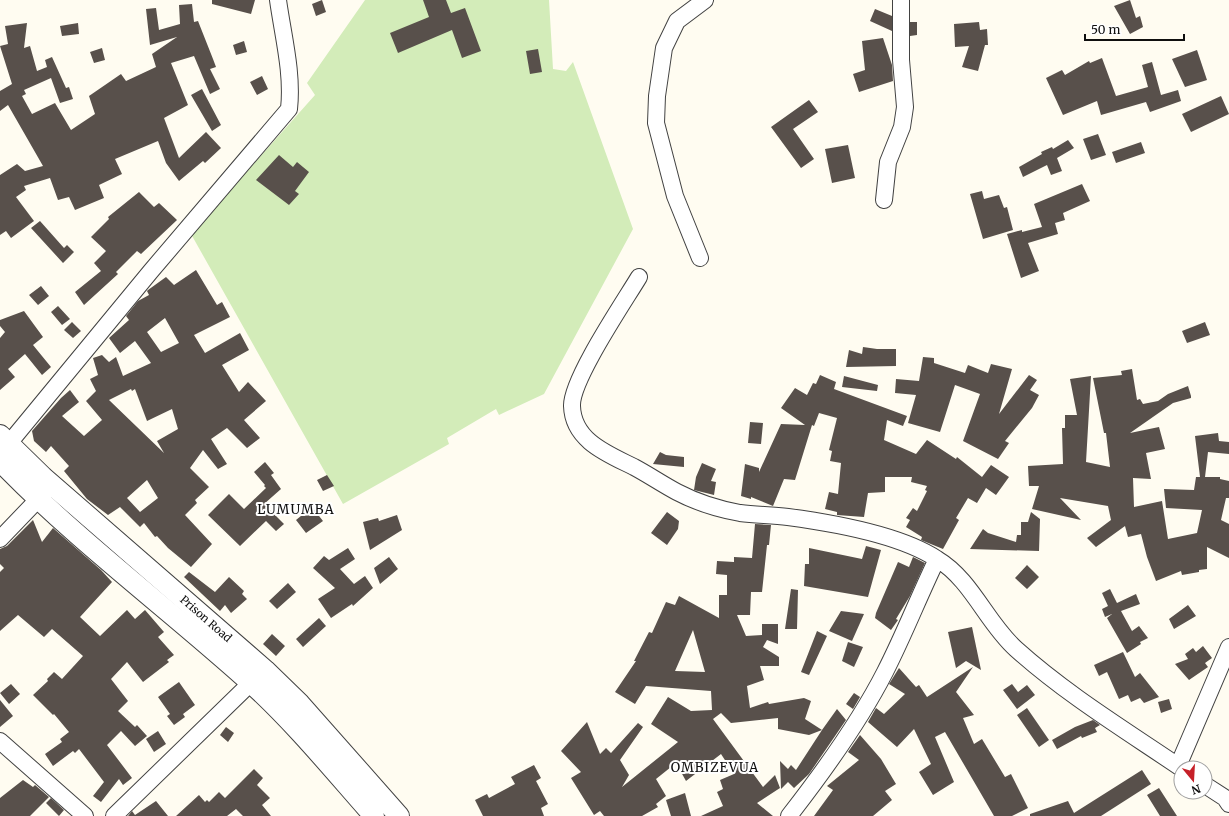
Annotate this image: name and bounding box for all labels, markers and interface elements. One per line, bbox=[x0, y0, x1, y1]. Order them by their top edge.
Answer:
scale bar bbox=[1085, 16, 1184, 42]
text: 50 m bbox=[1091, 22, 1120, 37]
district label: LUMUMBA bbox=[257, 501, 335, 518]
street label: Prison Road bbox=[177, 592, 235, 645]
district label: OMBIZEVUA bbox=[671, 759, 759, 776]
north arrow bbox=[1173, 760, 1213, 800]
text: N bbox=[1190, 782, 1202, 798]

